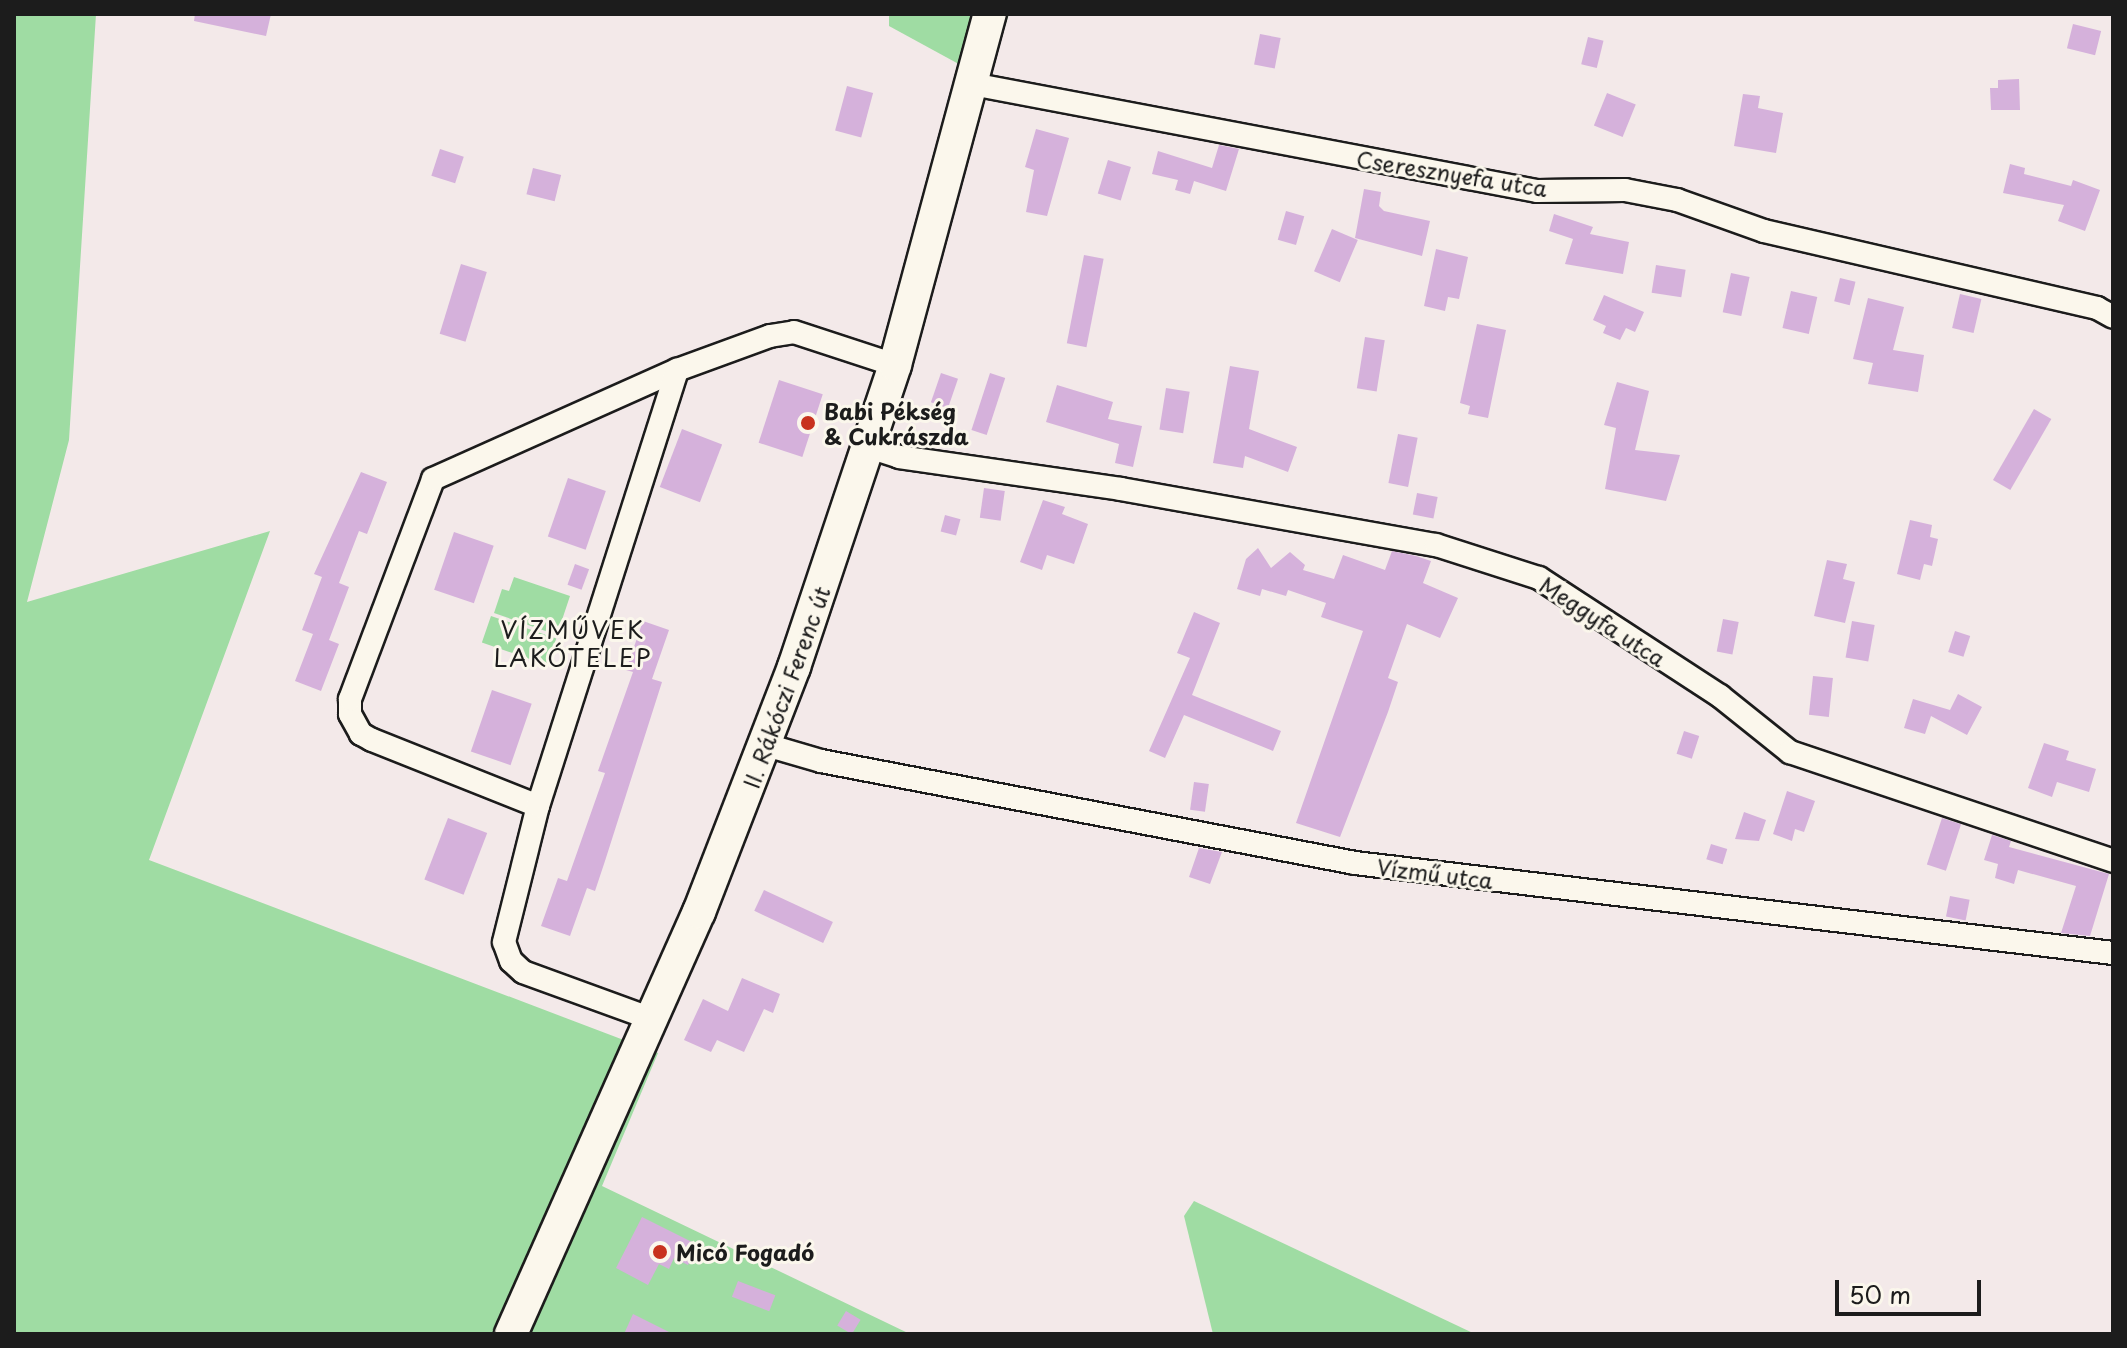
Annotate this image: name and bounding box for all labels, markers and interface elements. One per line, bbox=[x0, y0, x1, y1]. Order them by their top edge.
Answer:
street label: Cseresznyefa utca bbox=[1354, 145, 1550, 201]
place label: Babi Pékség & Cukrászda bbox=[824, 397, 970, 448]
marker: Babi Pékség & Cukrászda bbox=[799, 414, 817, 432]
street label: Meggyfa utca bbox=[1535, 570, 1671, 672]
street label: II. Rákóczi Ferenc út bbox=[737, 581, 835, 793]
district label: VÍZMŰVEK LAKÓTELEP bbox=[495, 616, 651, 672]
street label: Vízmű utca bbox=[1375, 853, 1495, 893]
place label: Micó Fogadó bbox=[676, 1239, 815, 1265]
marker: Micó Fogadó bbox=[651, 1243, 669, 1261]
scale bar bbox=[1839, 1264, 1985, 1314]
text: 50 m bbox=[1849, 1276, 1911, 1312]

